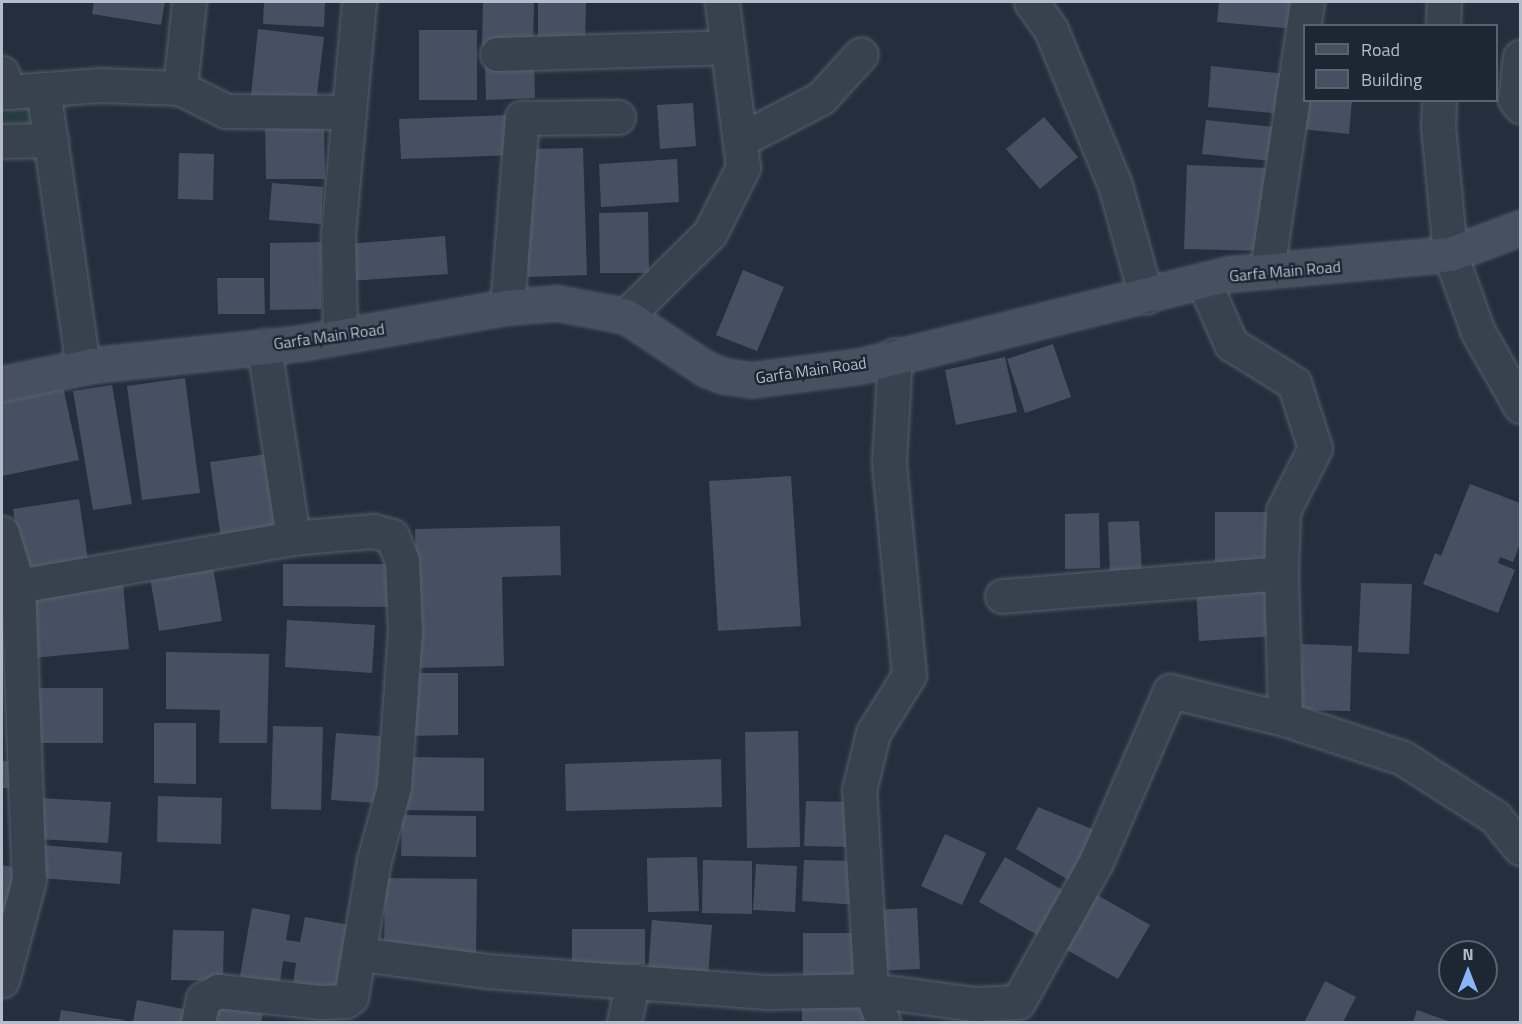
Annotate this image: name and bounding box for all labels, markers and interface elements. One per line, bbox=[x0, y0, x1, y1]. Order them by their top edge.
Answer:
legend bbox=[1303, 24, 1498, 102]
text: Road bbox=[1361, 36, 1400, 63]
text: Building bbox=[1361, 66, 1422, 93]
street label: Garfa Main Road bbox=[1228, 257, 1342, 285]
street label: Garfa Main Road bbox=[272, 319, 386, 353]
street label: Garfa Main Road bbox=[754, 353, 868, 387]
north arrow bbox=[1438, 940, 1498, 1000]
text: N bbox=[1462, 942, 1474, 966]

